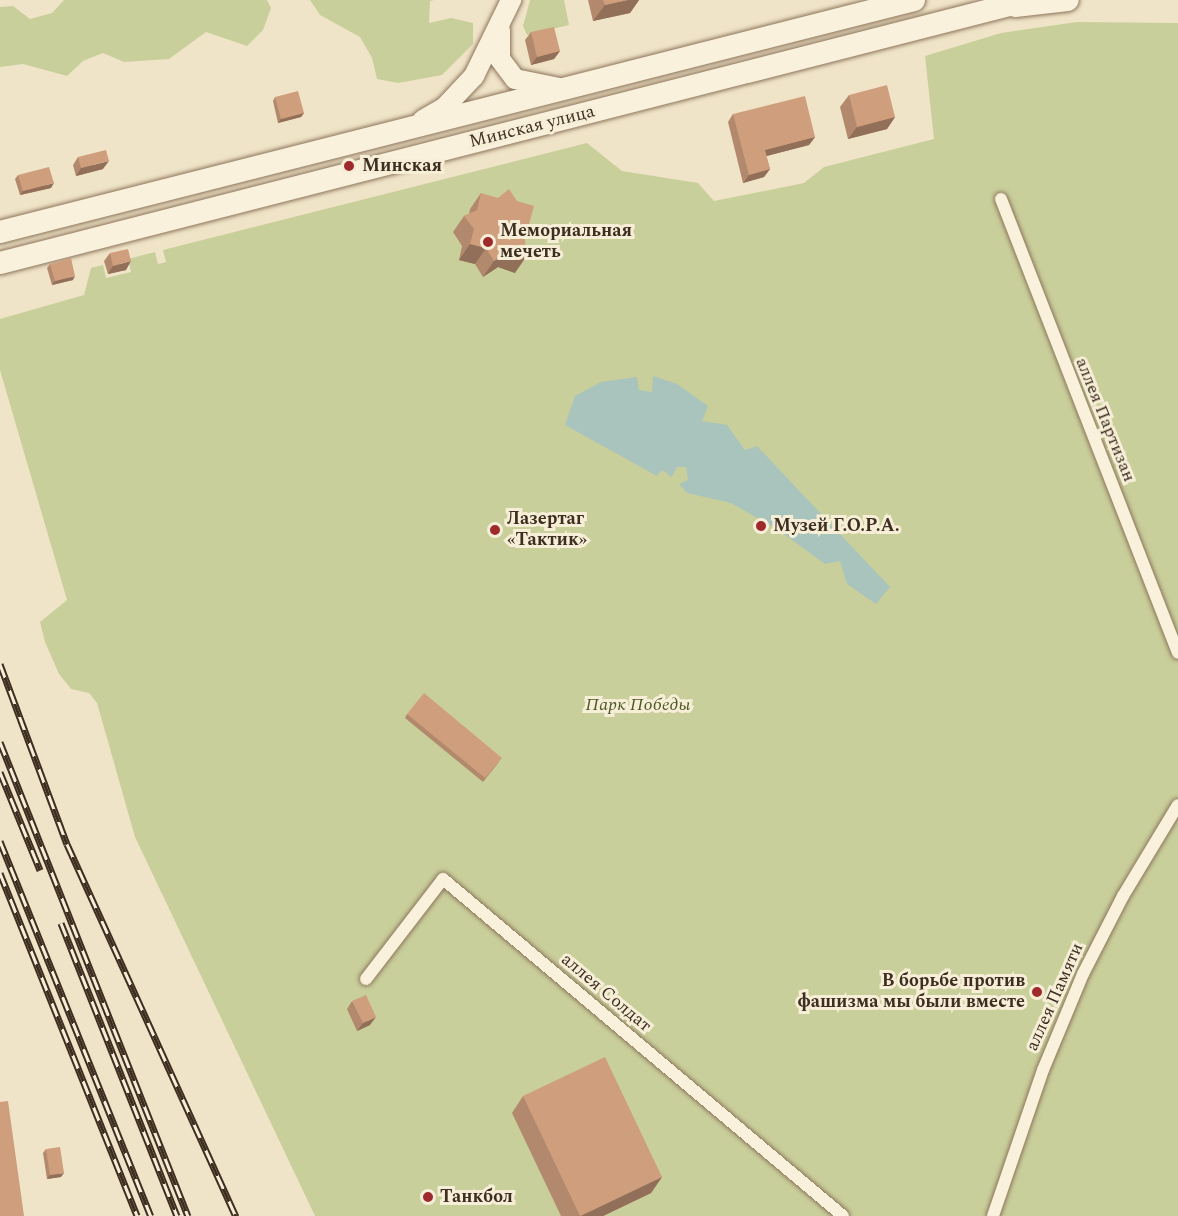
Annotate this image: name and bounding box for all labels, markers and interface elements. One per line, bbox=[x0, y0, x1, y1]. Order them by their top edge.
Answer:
street label: Минская улица bbox=[467, 101, 597, 153]
place label: Минская bbox=[362, 155, 442, 177]
marker: Минская bbox=[340, 157, 358, 175]
place label: Мемориальная мечеть bbox=[500, 221, 632, 264]
marker: Мемориальная мечеть bbox=[481, 235, 495, 249]
street label: аллея Партизан bbox=[1070, 355, 1140, 485]
place label: Лазертаг «Тактик» bbox=[507, 509, 587, 552]
place label: Музей Г.О.Р.А. bbox=[773, 515, 899, 537]
marker: Музей Г.О.Р.А. bbox=[754, 519, 768, 533]
marker: Лазертаг «Тактик» bbox=[488, 523, 502, 537]
park label: Парк Победы bbox=[586, 694, 690, 716]
street label: аллея Памяти bbox=[1022, 940, 1088, 1054]
street label: аллея Солдат bbox=[557, 949, 655, 1037]
place label: В борьбе против фашизма мы были вместе bbox=[797, 971, 1025, 1014]
marker: В борьбе против фашизма мы были вместе bbox=[1030, 985, 1044, 999]
place label: Танкбол bbox=[440, 1186, 513, 1208]
marker: Танкбол bbox=[421, 1190, 435, 1204]

